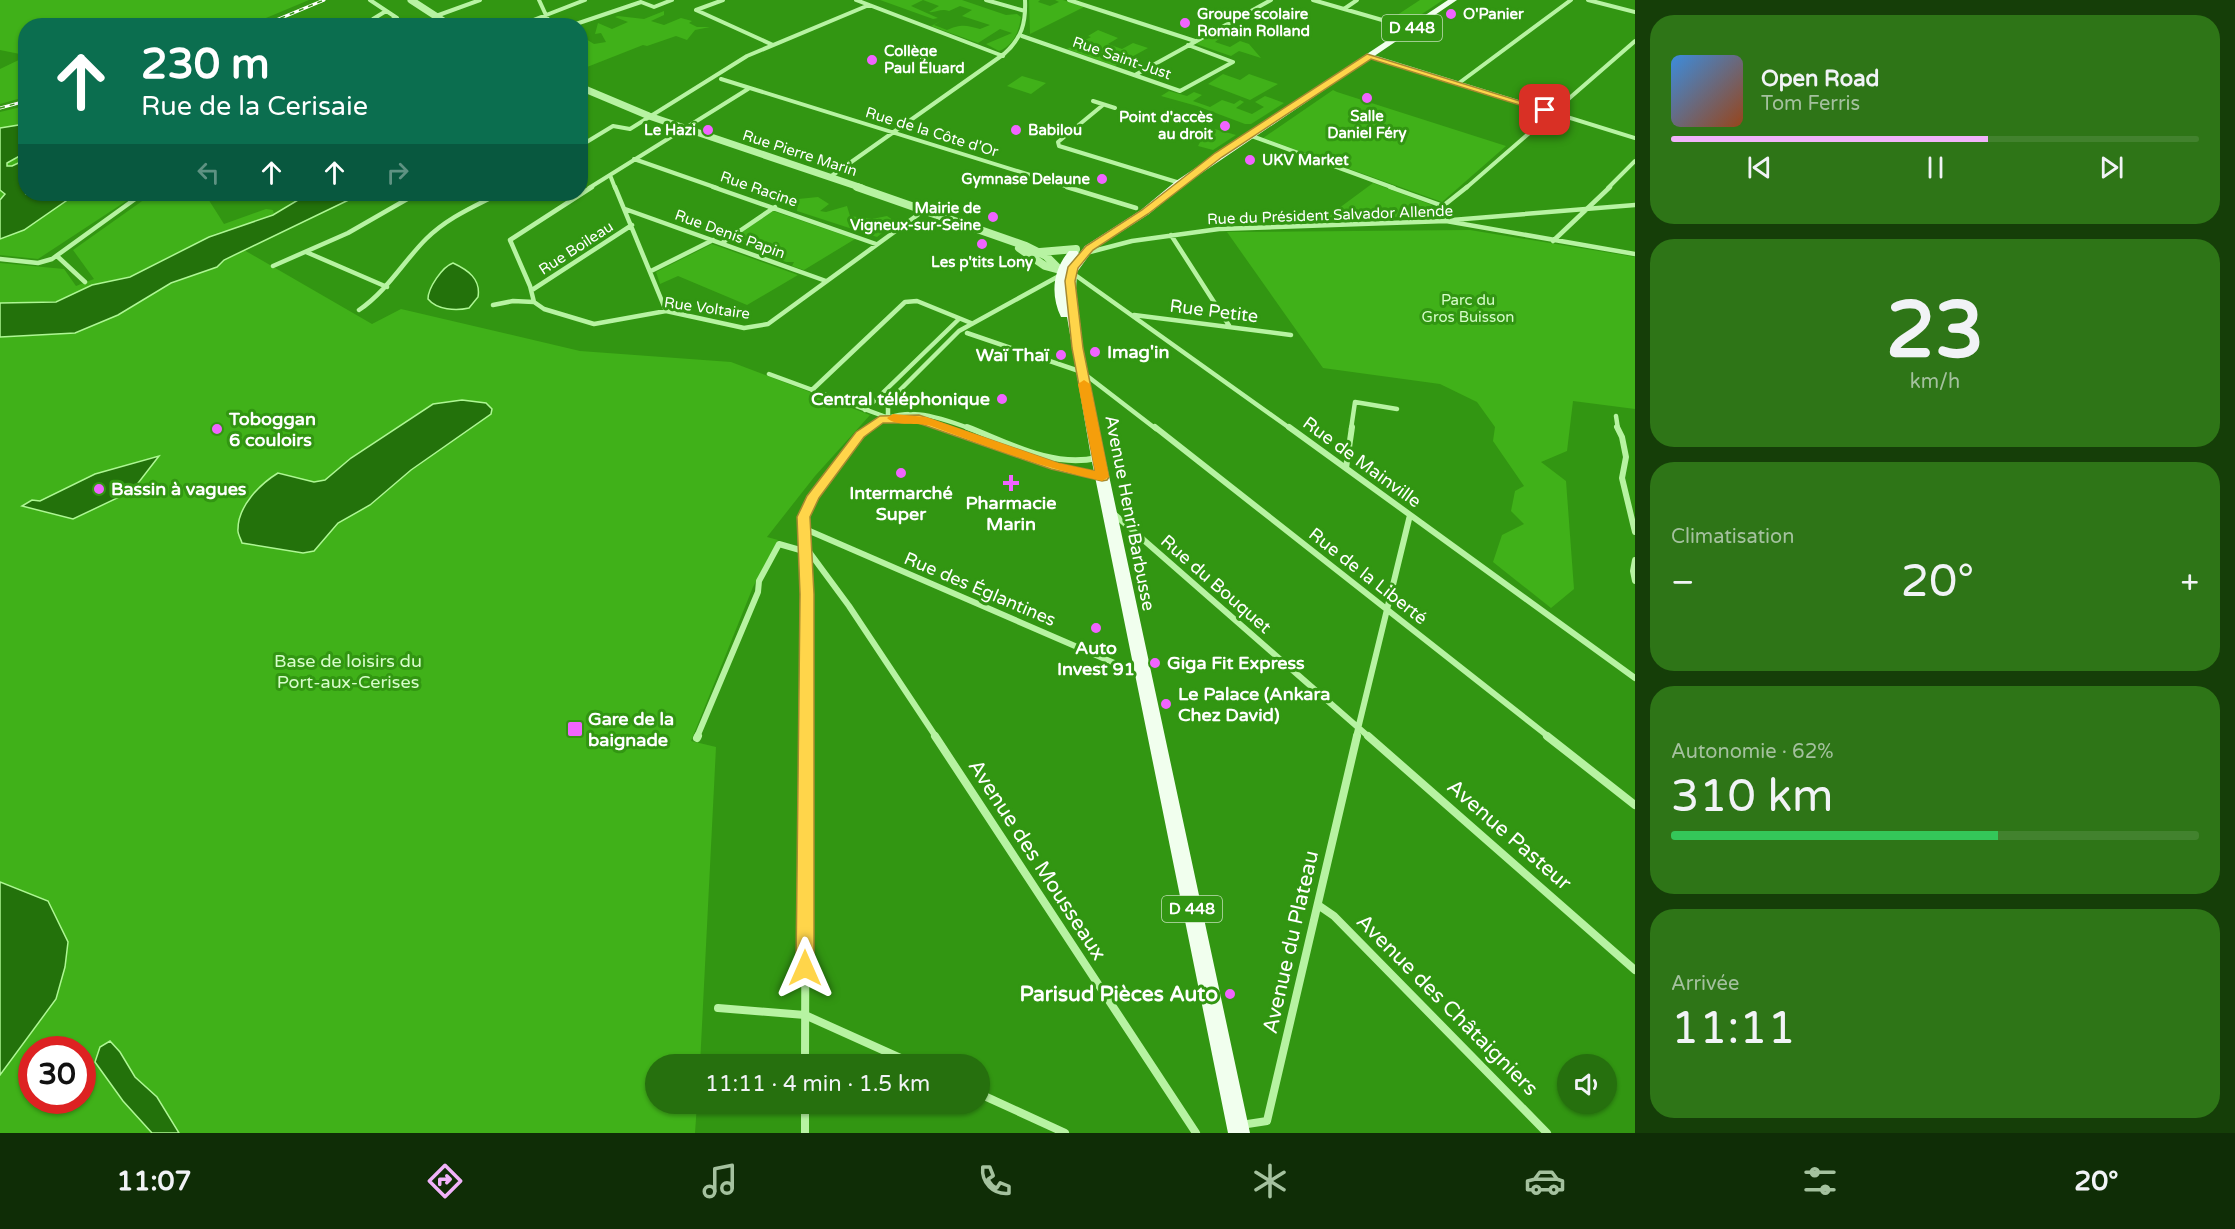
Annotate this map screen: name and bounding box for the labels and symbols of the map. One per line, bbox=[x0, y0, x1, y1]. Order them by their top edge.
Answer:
place label: Groupe scolaire Romain Rolland bbox=[1197, 5, 1310, 40]
place label: O'Panier bbox=[1463, 5, 1524, 23]
marker: O'Panier bbox=[1444, 7, 1458, 21]
road number: D 448 bbox=[1382, 15, 1442, 41]
marker: Groupe scolaire Romain Rolland bbox=[1178, 16, 1192, 30]
street label: Rue Saint-Just bbox=[1070, 33, 1174, 83]
place label: Collège Paul Éluard bbox=[884, 42, 965, 77]
marker: Collège Paul Éluard bbox=[865, 53, 879, 67]
pin bbox=[1519, 84, 1570, 135]
marker: Salle Daniel Féry bbox=[1360, 91, 1374, 105]
street label: Rue de la Côte d'Or bbox=[863, 103, 1001, 161]
place label: Salle Daniel Féry bbox=[1327, 107, 1407, 143]
place label: Point d'accès au droit bbox=[1119, 108, 1213, 143]
marker: Point d'accès au droit bbox=[1218, 119, 1232, 133]
place label: Le Hazi bbox=[644, 121, 696, 139]
place label: Babilou bbox=[1028, 121, 1082, 139]
marker: Le Hazi bbox=[701, 123, 715, 137]
marker: Babilou bbox=[1009, 123, 1023, 137]
street label: Rue Pierre Marin bbox=[740, 126, 860, 180]
place label: UKV Market bbox=[1262, 151, 1349, 169]
marker: UKV Market bbox=[1243, 153, 1257, 167]
street label: Rue Racine bbox=[718, 167, 800, 211]
place label: Gymnase Delaune bbox=[961, 170, 1091, 189]
marker: Gymnase Delaune bbox=[1095, 172, 1109, 186]
place label: Mairie de Vigneux-sur-Seine bbox=[850, 199, 982, 235]
street label: Rue du Président Salvador Allende bbox=[1207, 202, 1453, 228]
street label: Rue Denis Papin bbox=[672, 206, 788, 262]
marker: Mairie de Vigneux-sur-Seine bbox=[986, 210, 1000, 224]
street label: Rue Boileau bbox=[535, 217, 617, 279]
marker: Les p'tits Lony bbox=[975, 237, 989, 251]
place label: Les p'tits Lony bbox=[931, 253, 1033, 272]
park label: Parc du Gros Buisson bbox=[1422, 291, 1514, 326]
street label: Rue Voltaire bbox=[663, 293, 751, 323]
street label: Rue Petite bbox=[1168, 295, 1260, 327]
place label: Imag'in bbox=[1107, 341, 1169, 363]
place label: Waï Thaï bbox=[976, 344, 1051, 366]
marker: Imag'in bbox=[1088, 345, 1102, 359]
marker: Waï Thaï bbox=[1054, 348, 1068, 362]
place label: Central téléphonique bbox=[811, 388, 990, 410]
marker: Central téléphonique bbox=[995, 392, 1009, 406]
place label: Toboggan 6 couloirs bbox=[228, 408, 316, 451]
street label: Rue de Mainville bbox=[1299, 412, 1425, 512]
street label: Avenue Henri Barbusse bbox=[1100, 413, 1160, 613]
marker: Toboggan 6 couloirs bbox=[210, 422, 224, 436]
marker: Intermarché Super bbox=[894, 466, 908, 480]
marker: Pharmacie Marin bbox=[1004, 476, 1018, 490]
place label: Bassin à vagues bbox=[111, 478, 247, 500]
marker: Bassin à vagues bbox=[92, 482, 106, 496]
place label: Intermarché Super bbox=[849, 482, 953, 525]
place label: Pharmacie Marin bbox=[966, 492, 1056, 535]
street label: Rue de la Liberté bbox=[1304, 523, 1432, 629]
street label: Rue du Bouquet bbox=[1156, 530, 1276, 638]
street label: Rue des Églantines bbox=[901, 547, 1059, 631]
marker: Auto Invest 91 bbox=[1089, 621, 1103, 635]
place label: Auto Invest 91 bbox=[1057, 637, 1135, 680]
park label: Base de loisirs du Port-aux-Cerises bbox=[274, 650, 422, 693]
place label: Giga Fit Express bbox=[1167, 652, 1305, 674]
marker: Giga Fit Express bbox=[1148, 656, 1162, 670]
place label: Le Palace (Ankara Chez David) bbox=[1178, 683, 1330, 726]
marker: Le Palace (Ankara Chez David) bbox=[1159, 697, 1173, 711]
place label: Gare de la baignade bbox=[588, 708, 674, 751]
marker: Gare de la baignade bbox=[566, 720, 584, 738]
street label: Avenue des Mousseaux bbox=[963, 755, 1111, 965]
street label: Avenue Pasteur bbox=[1442, 774, 1576, 896]
street label: Avenue du Plateau bbox=[1258, 848, 1324, 1036]
road number: D 448 bbox=[1162, 896, 1222, 922]
street label: Avenue des Châtaigniers bbox=[1351, 909, 1543, 1101]
position arrow bbox=[773, 936, 837, 1000]
place label: Parisud Pièces Auto bbox=[1019, 982, 1218, 1007]
marker: Parisud Pièces Auto bbox=[1223, 987, 1237, 1001]
speed limit sign: 30 bbox=[18, 1036, 96, 1114]

